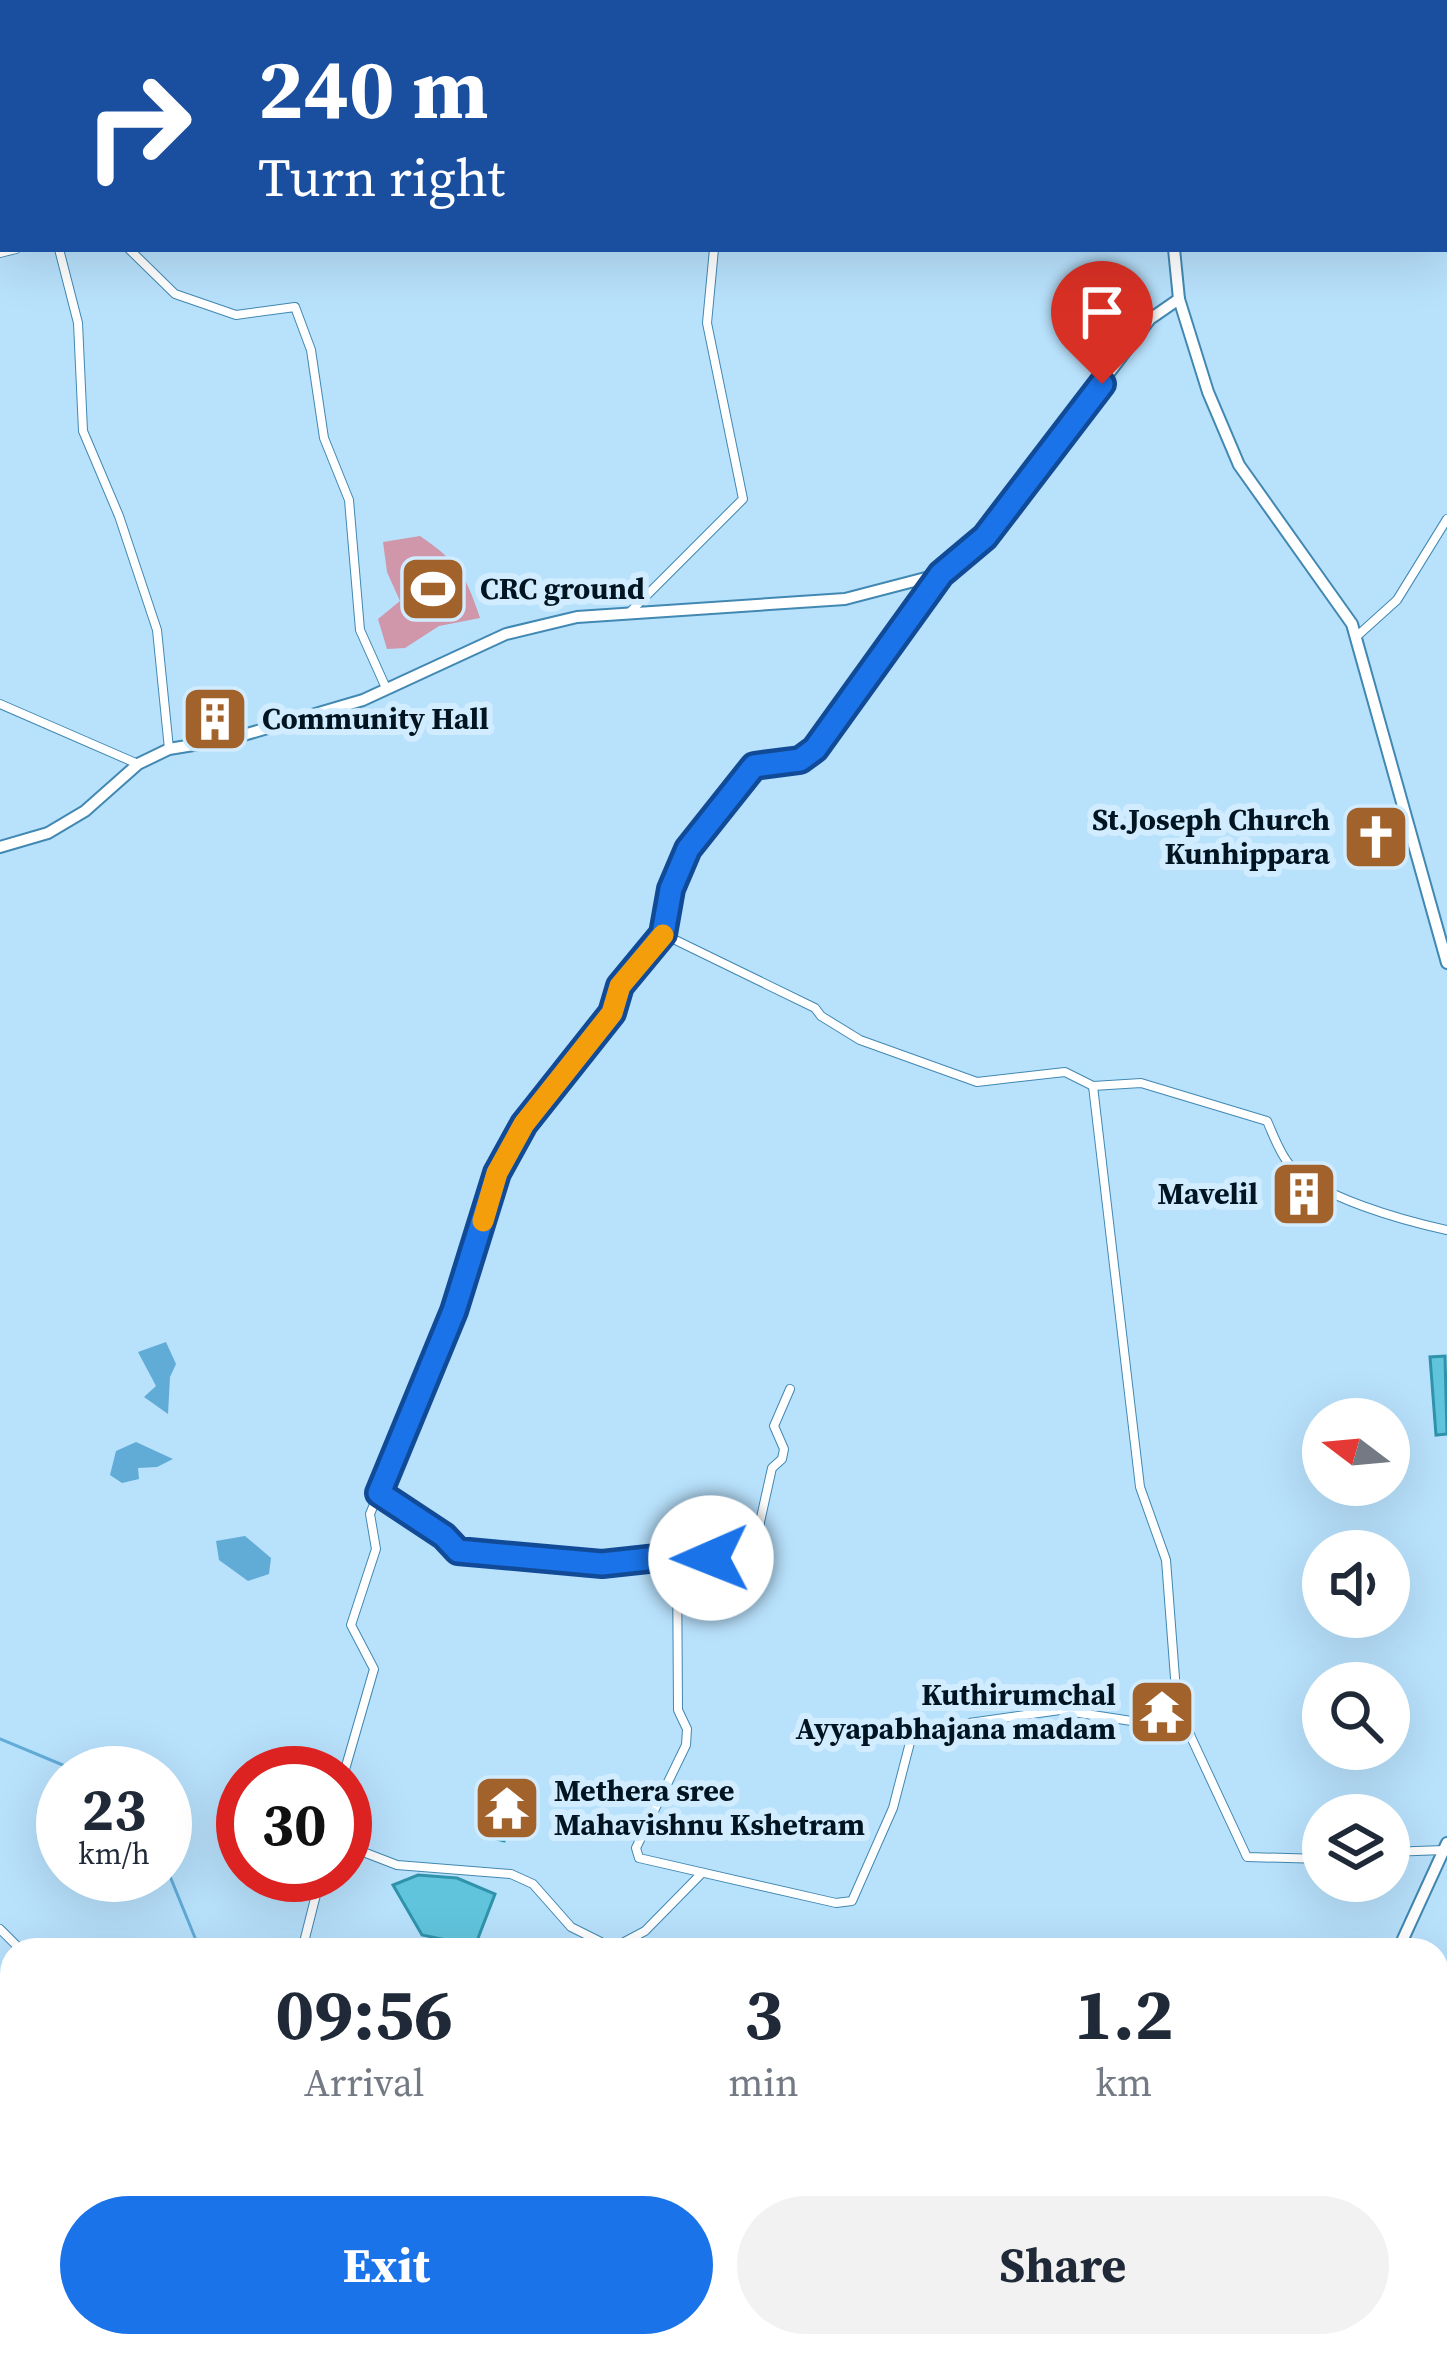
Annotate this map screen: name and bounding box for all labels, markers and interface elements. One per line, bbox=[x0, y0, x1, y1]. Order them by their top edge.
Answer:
text: 240 m bbox=[258, 31, 489, 146]
icon: right bbox=[60, 48, 216, 204]
text: Turn right bbox=[258, 140, 505, 214]
pin bbox=[1051, 261, 1153, 384]
icon: arrive bbox=[1069, 279, 1135, 345]
sports icon: CRC ground bbox=[398, 554, 468, 624]
place label: CRC ground bbox=[480, 568, 645, 609]
building icon: Community Hall bbox=[180, 684, 250, 754]
place label: Community Hall bbox=[262, 698, 489, 739]
place label: St.Joseph Church Kunhippara bbox=[1092, 799, 1331, 874]
church icon: St.Joseph Church Kunhippara bbox=[1341, 802, 1411, 872]
building icon: Mavelil bbox=[1269, 1159, 1339, 1229]
place label: Mavelil bbox=[1157, 1173, 1258, 1214]
north arrow bbox=[1302, 1398, 1410, 1506]
map controls bbox=[1302, 1398, 1410, 1902]
position arrow bbox=[648, 1495, 774, 1621]
button: sound bbox=[1302, 1530, 1410, 1638]
button: search bbox=[1302, 1662, 1410, 1770]
place label: Kuthirumchal Ayyapabhajana madam bbox=[795, 1674, 1116, 1749]
temple icon: Kuthirumchal Ayyapabhajana madam bbox=[1127, 1677, 1197, 1747]
speed limit sign: 30 bbox=[216, 1746, 372, 1902]
text: 23 bbox=[81, 1768, 147, 1850]
place label: Methera sree Mahavishnu Kshetram bbox=[554, 1770, 865, 1845]
temple icon: Methera sree Mahavishnu Kshetram bbox=[472, 1773, 542, 1843]
button: layers bbox=[1302, 1794, 1410, 1902]
text: km/h bbox=[78, 1833, 150, 1874]
text: 09:56 bbox=[275, 1964, 453, 2063]
text: 3 bbox=[744, 1964, 783, 2063]
text: 1.2 bbox=[1074, 1964, 1174, 2063]
text: Arrival bbox=[304, 2056, 424, 2109]
text: min bbox=[728, 2056, 799, 2109]
text: km bbox=[1096, 2056, 1152, 2109]
button: Exit bbox=[60, 2196, 713, 2334]
button: Share bbox=[737, 2196, 1389, 2334]

